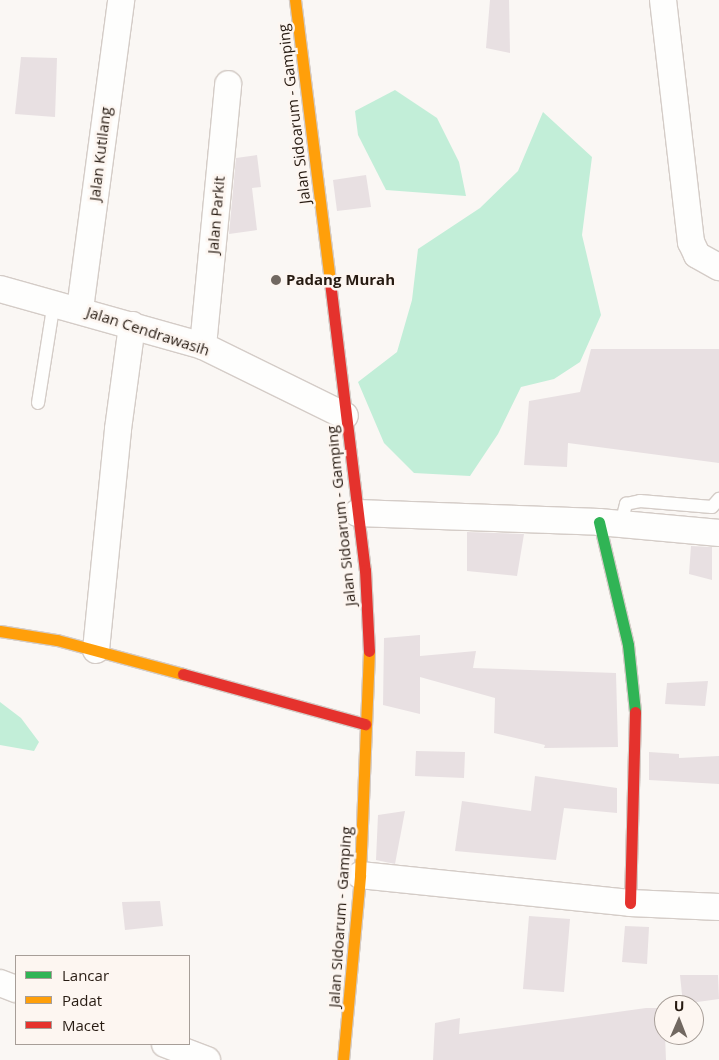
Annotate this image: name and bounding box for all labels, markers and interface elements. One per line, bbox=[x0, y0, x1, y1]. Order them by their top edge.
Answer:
street label: Jalan Sidoarum - Gamping bbox=[274, 23, 314, 205]
street label: Jalan Kutilang bbox=[85, 106, 115, 202]
street label: Jalan Parkit bbox=[204, 175, 228, 255]
place label: Padang Murah bbox=[286, 271, 395, 289]
marker: Padang Murah bbox=[270, 274, 282, 286]
street label: Jalan Cendrawasih bbox=[84, 303, 212, 359]
street label: Jalan Sidoarum - Gamping bbox=[323, 425, 359, 607]
street label: Jalan Sidoarum - Gamping bbox=[325, 826, 355, 1008]
legend bbox=[15, 955, 190, 1045]
text: Lancar bbox=[62, 965, 109, 985]
text: Padat bbox=[62, 990, 102, 1010]
north arrow bbox=[654, 995, 704, 1045]
text: U bbox=[674, 996, 685, 1015]
text: Macet bbox=[62, 1015, 105, 1035]

